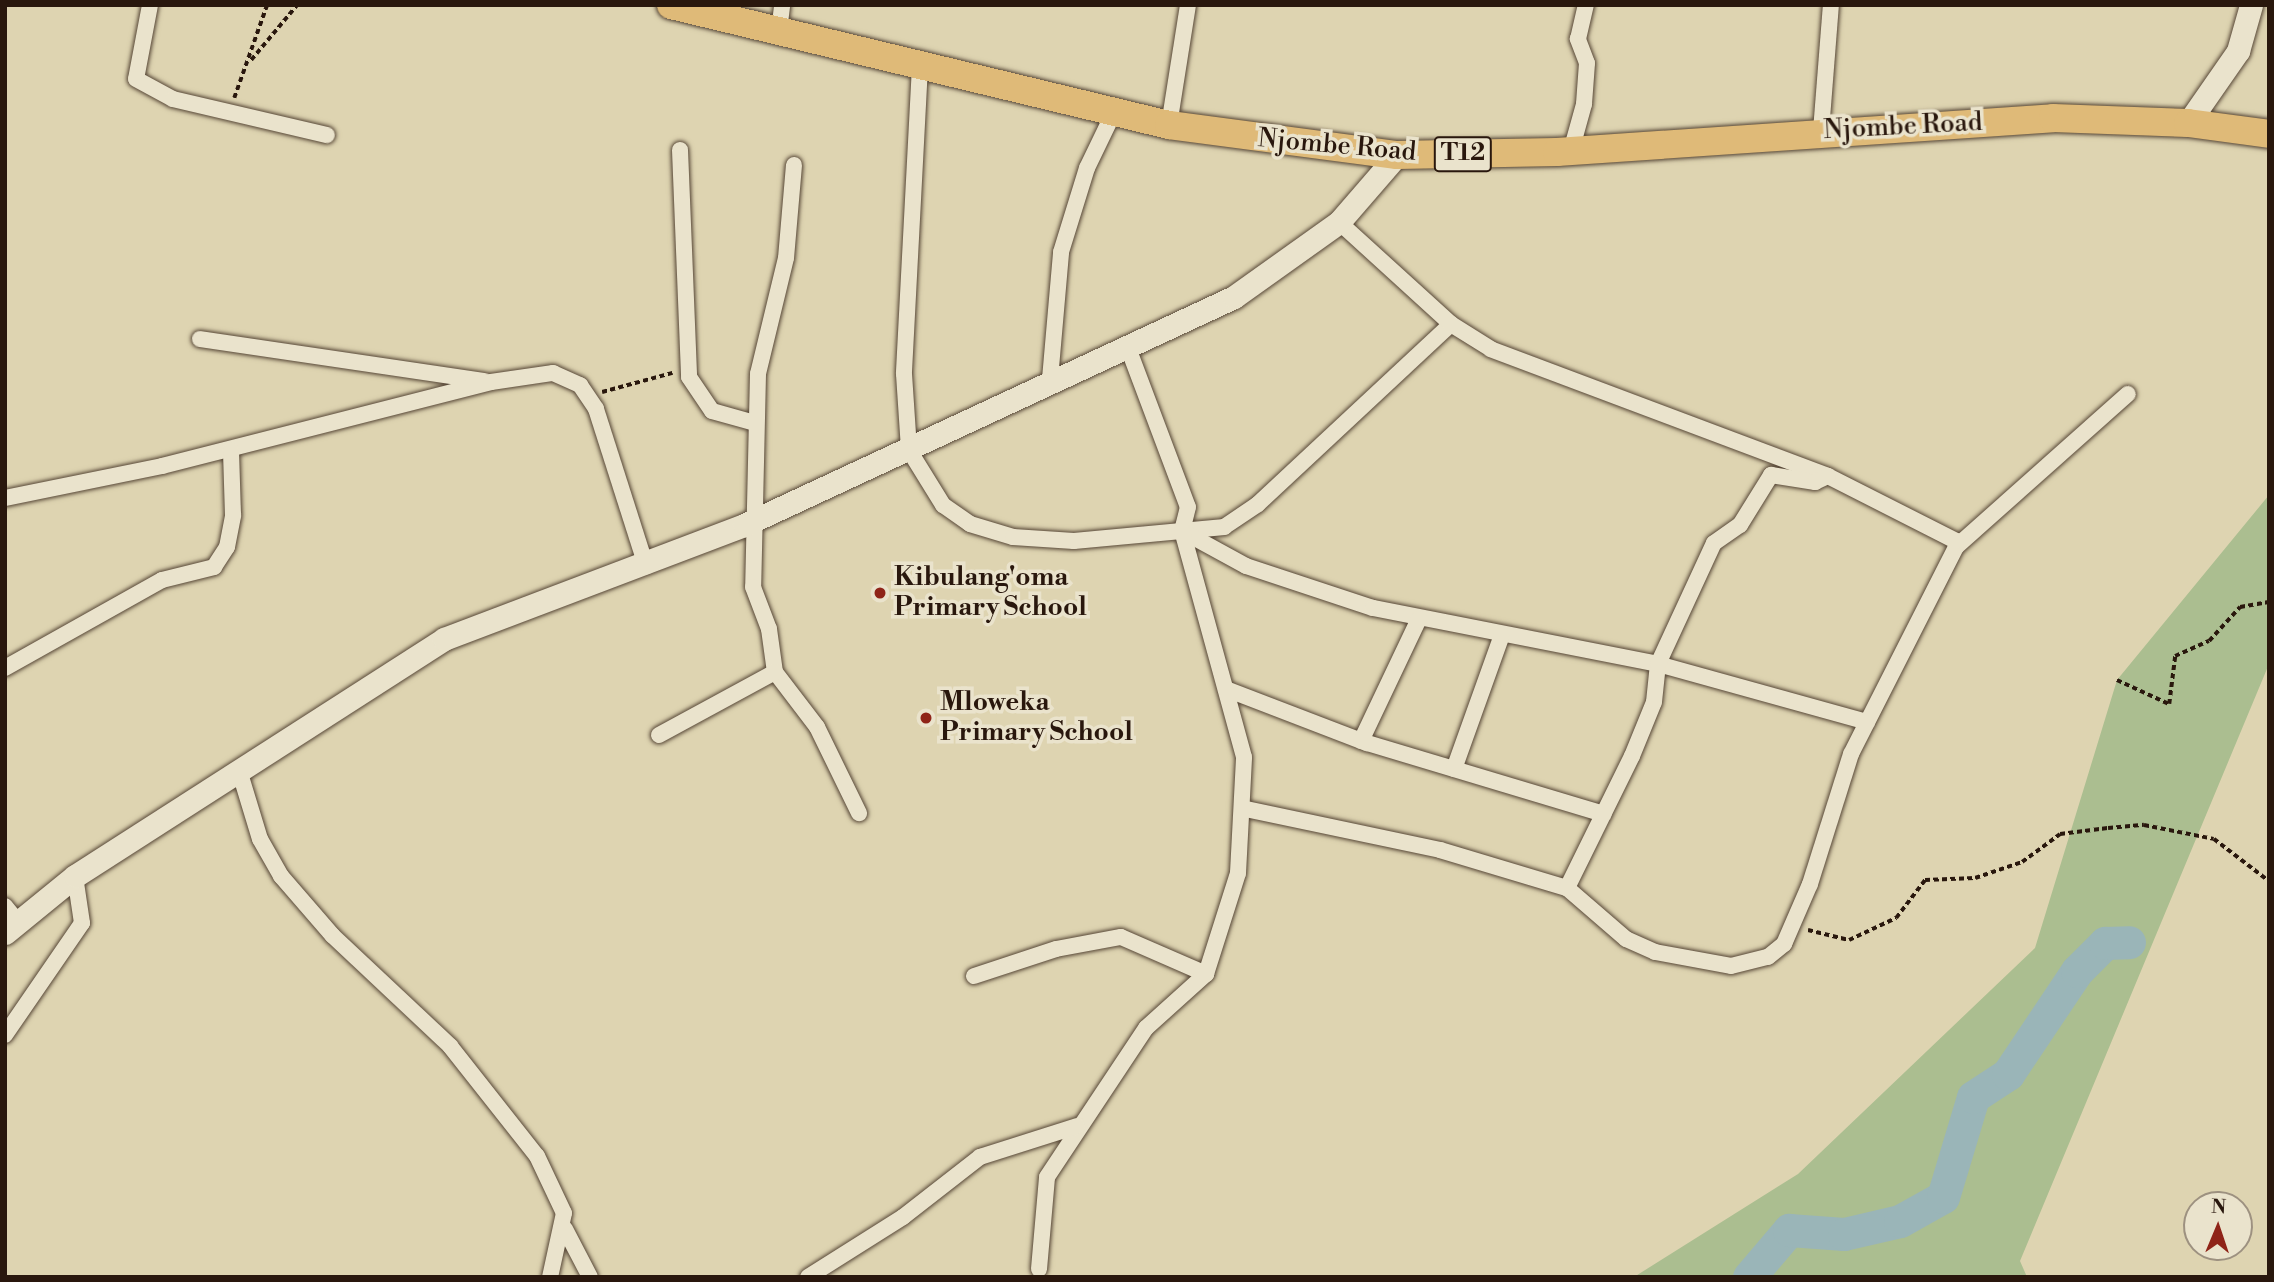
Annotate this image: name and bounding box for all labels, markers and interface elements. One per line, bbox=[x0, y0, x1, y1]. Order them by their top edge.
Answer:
street label: Njombe Road bbox=[1823, 107, 1983, 147]
street label: Njombe Road bbox=[1256, 124, 1418, 168]
road number: T12 bbox=[1433, 134, 1493, 174]
place label: Kibulang'oma Primary School bbox=[894, 562, 1087, 624]
marker: Kibulang'oma Primary School bbox=[872, 585, 888, 601]
place label: Mloweka Primary School bbox=[940, 687, 1133, 748]
marker: Mloweka Primary School bbox=[918, 710, 934, 726]
north arrow bbox=[2183, 1191, 2253, 1261]
text: N bbox=[2211, 1195, 2227, 1219]

